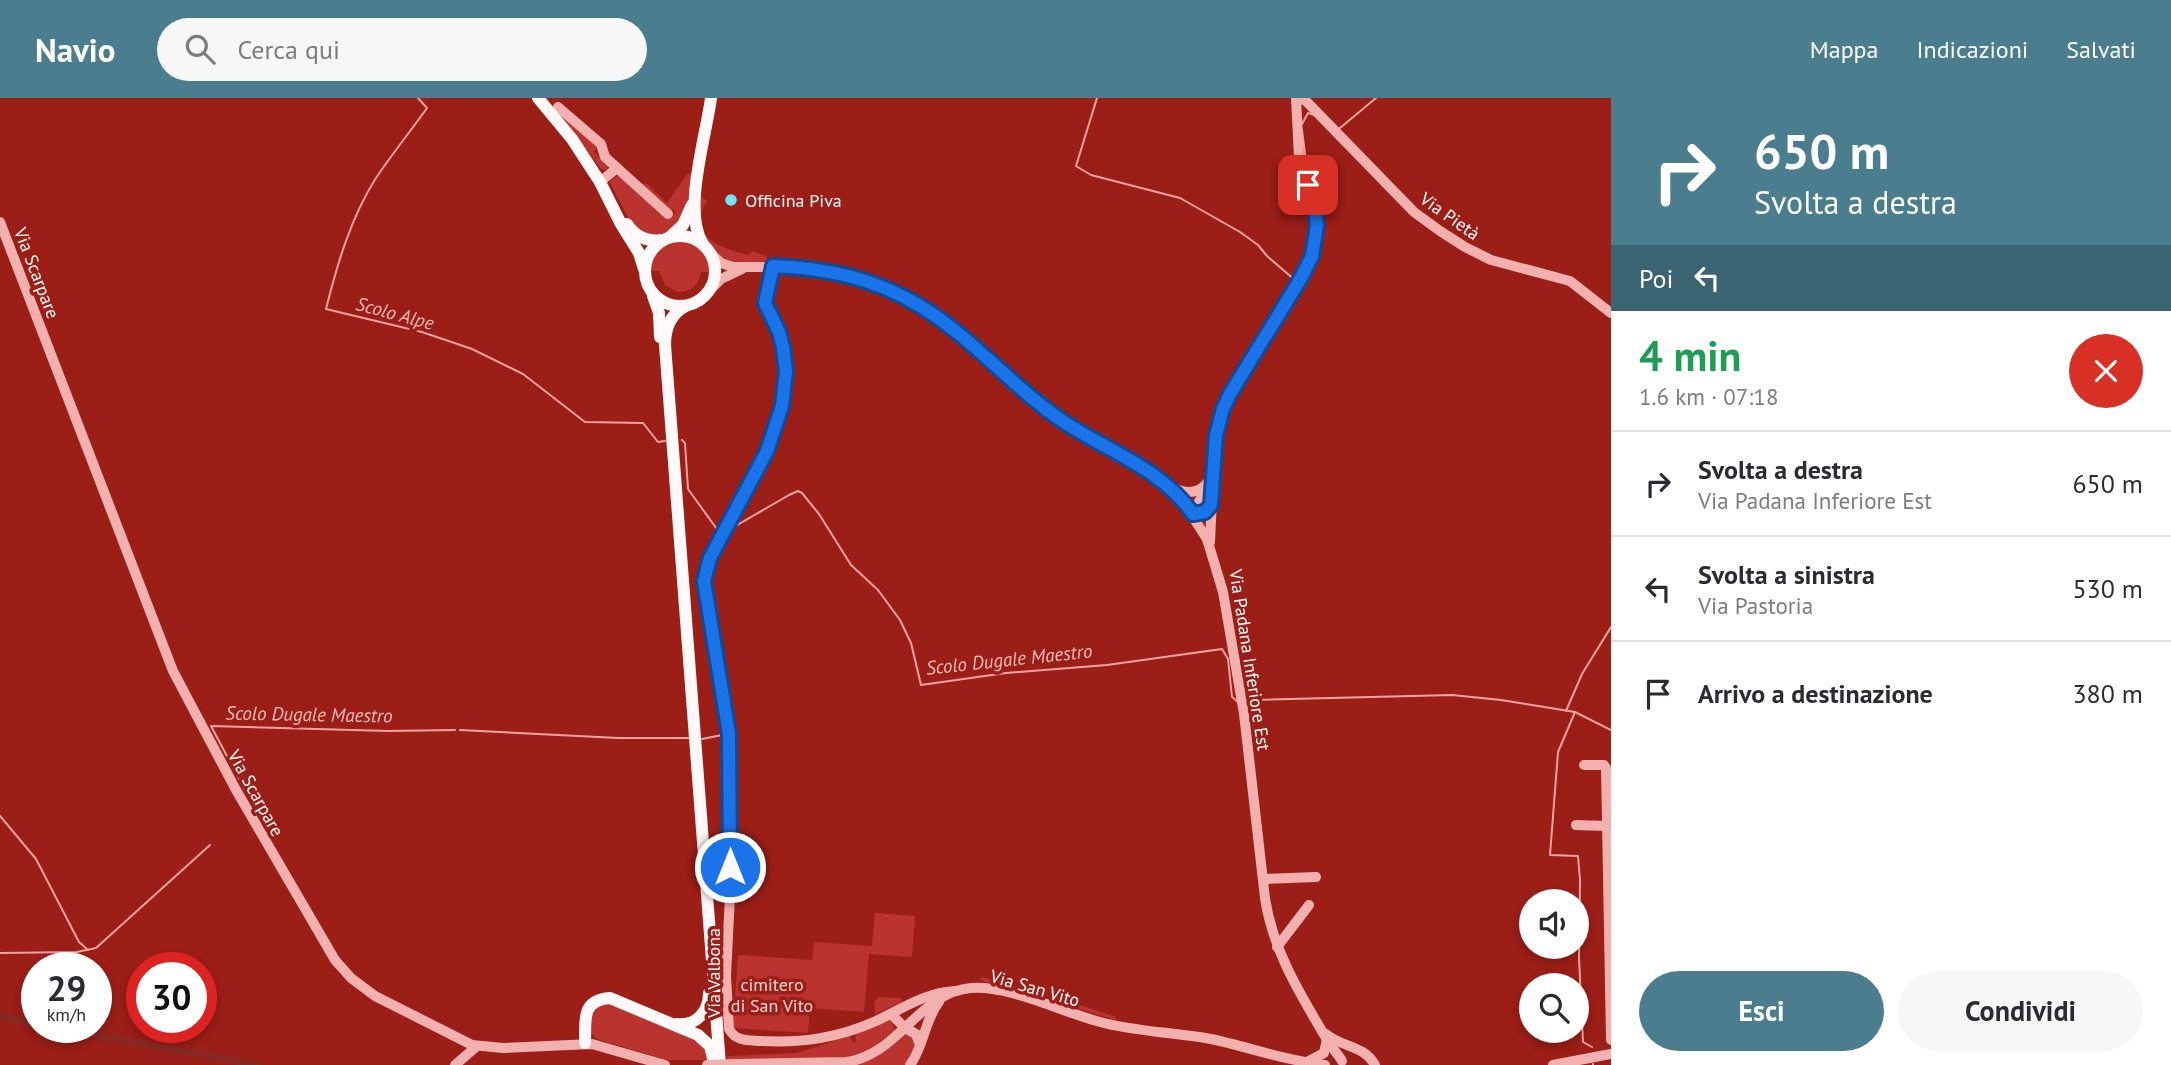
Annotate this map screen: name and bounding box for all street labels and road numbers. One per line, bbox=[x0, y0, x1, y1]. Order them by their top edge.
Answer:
street label: Via Pietà bbox=[1415, 187, 1484, 245]
street label: Via Scarpare bbox=[9, 223, 65, 322]
street label: Via Padana Inferiore Est bbox=[1224, 567, 1276, 752]
street label: Via Scarpare bbox=[222, 745, 289, 840]
street label: Via Valbona bbox=[702, 928, 725, 1019]
street label: Via San Vito bbox=[987, 964, 1082, 1012]

